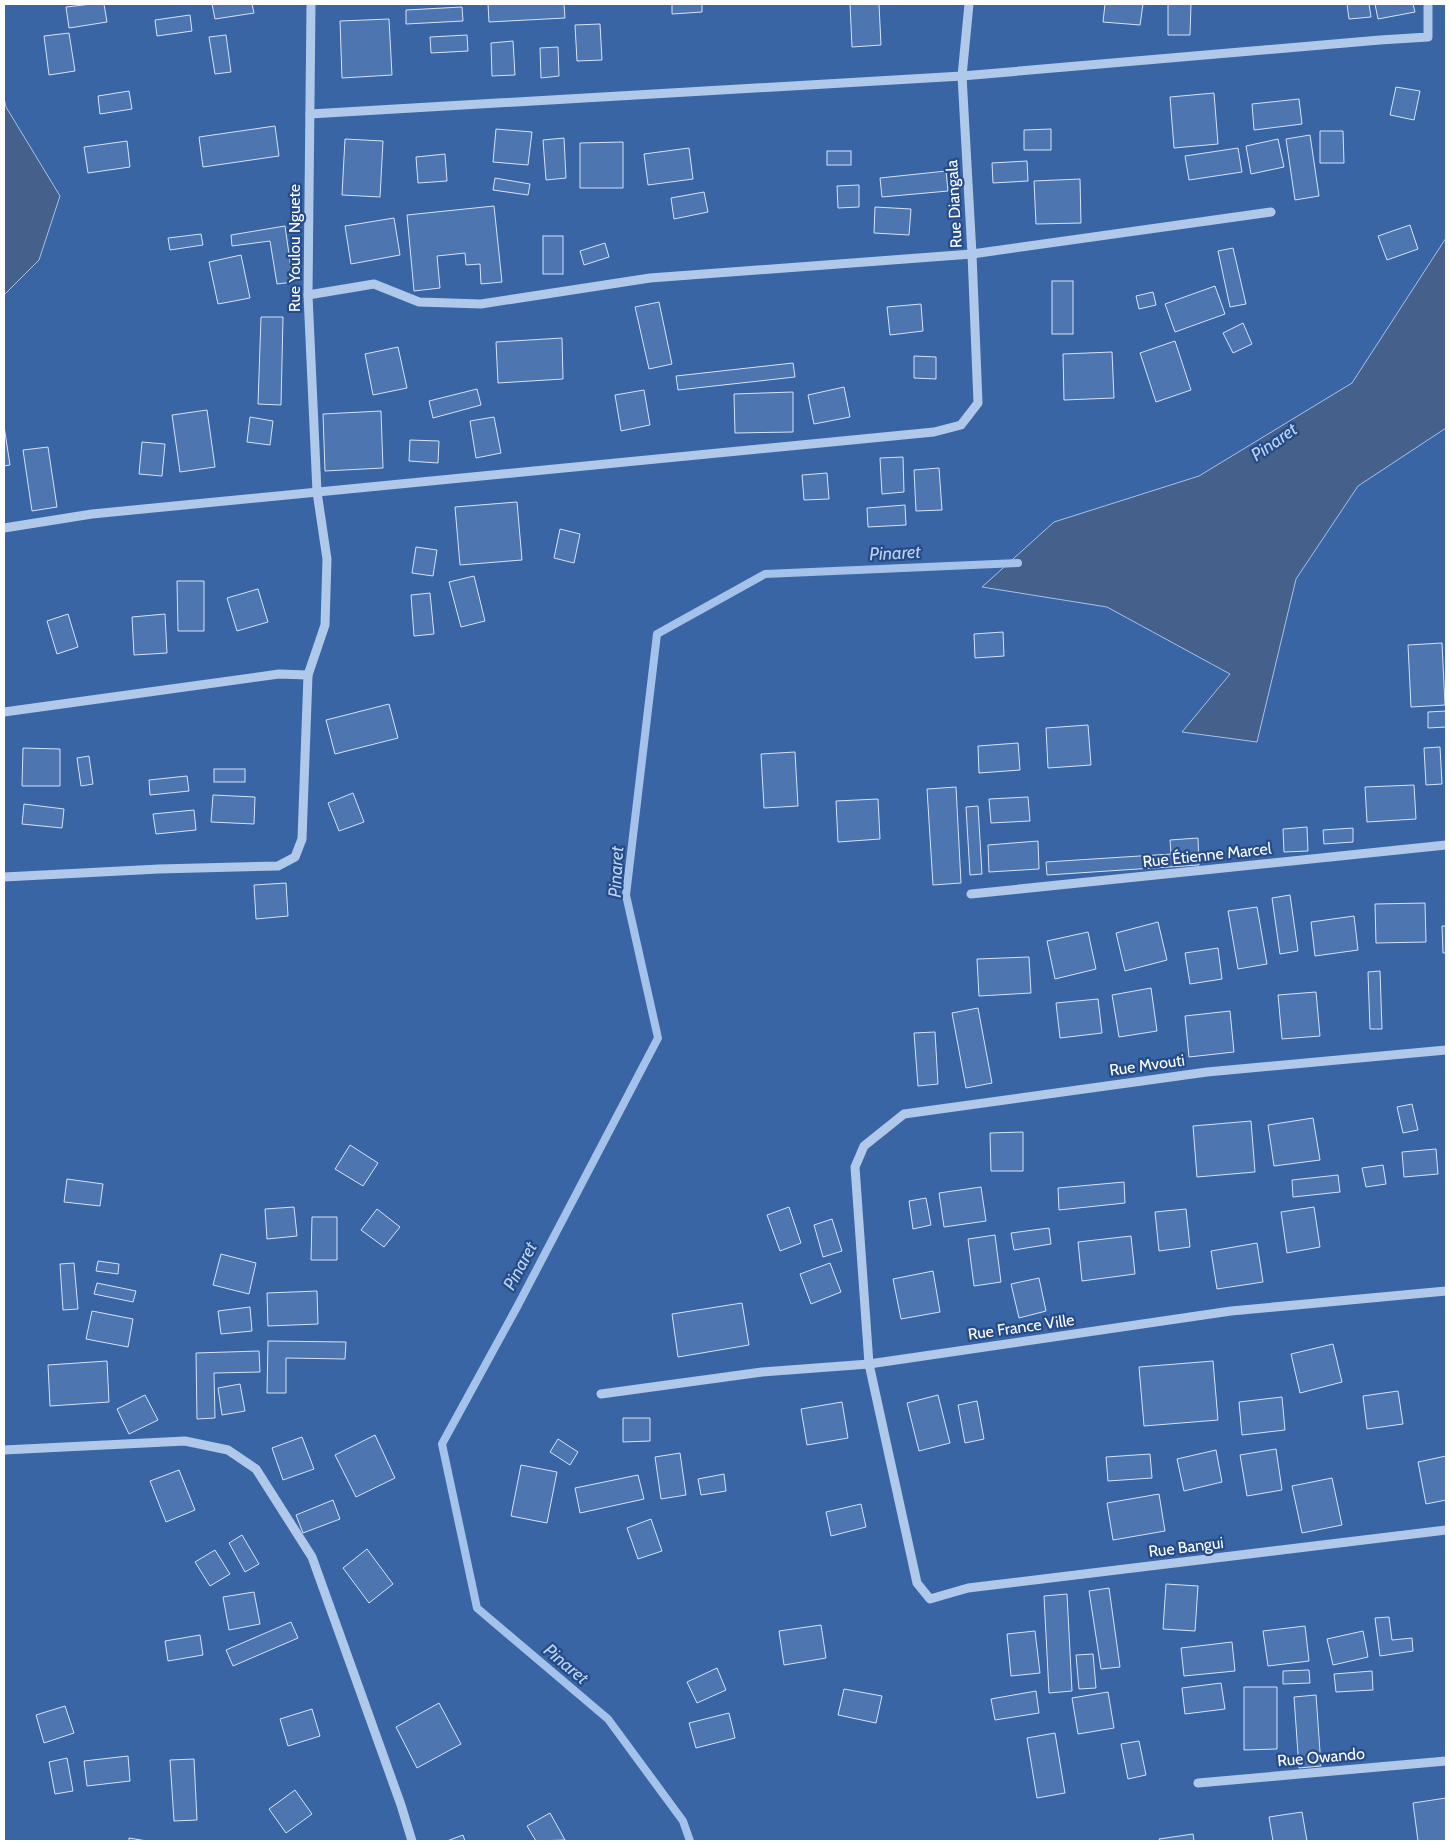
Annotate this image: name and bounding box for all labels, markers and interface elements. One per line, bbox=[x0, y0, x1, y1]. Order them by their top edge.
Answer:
street label: Rue Diangala bbox=[942, 159, 966, 249]
street label: Rue Youlou Nguete bbox=[285, 184, 304, 312]
water label: Pinaret bbox=[1247, 418, 1302, 466]
water label: Pinaret bbox=[869, 541, 922, 565]
street label: Rue Étienne Marcel bbox=[1142, 839, 1273, 871]
water label: Pinaret bbox=[604, 845, 628, 898]
street label: Rue Mvouti bbox=[1108, 1050, 1186, 1080]
water label: Pinaret bbox=[498, 1238, 542, 1294]
street label: Rue France Ville bbox=[967, 1310, 1075, 1344]
street label: Rue Bangui bbox=[1147, 1533, 1225, 1561]
water label: Pinaret bbox=[539, 1639, 593, 1689]
street label: Rue Owando bbox=[1276, 1744, 1366, 1770]

